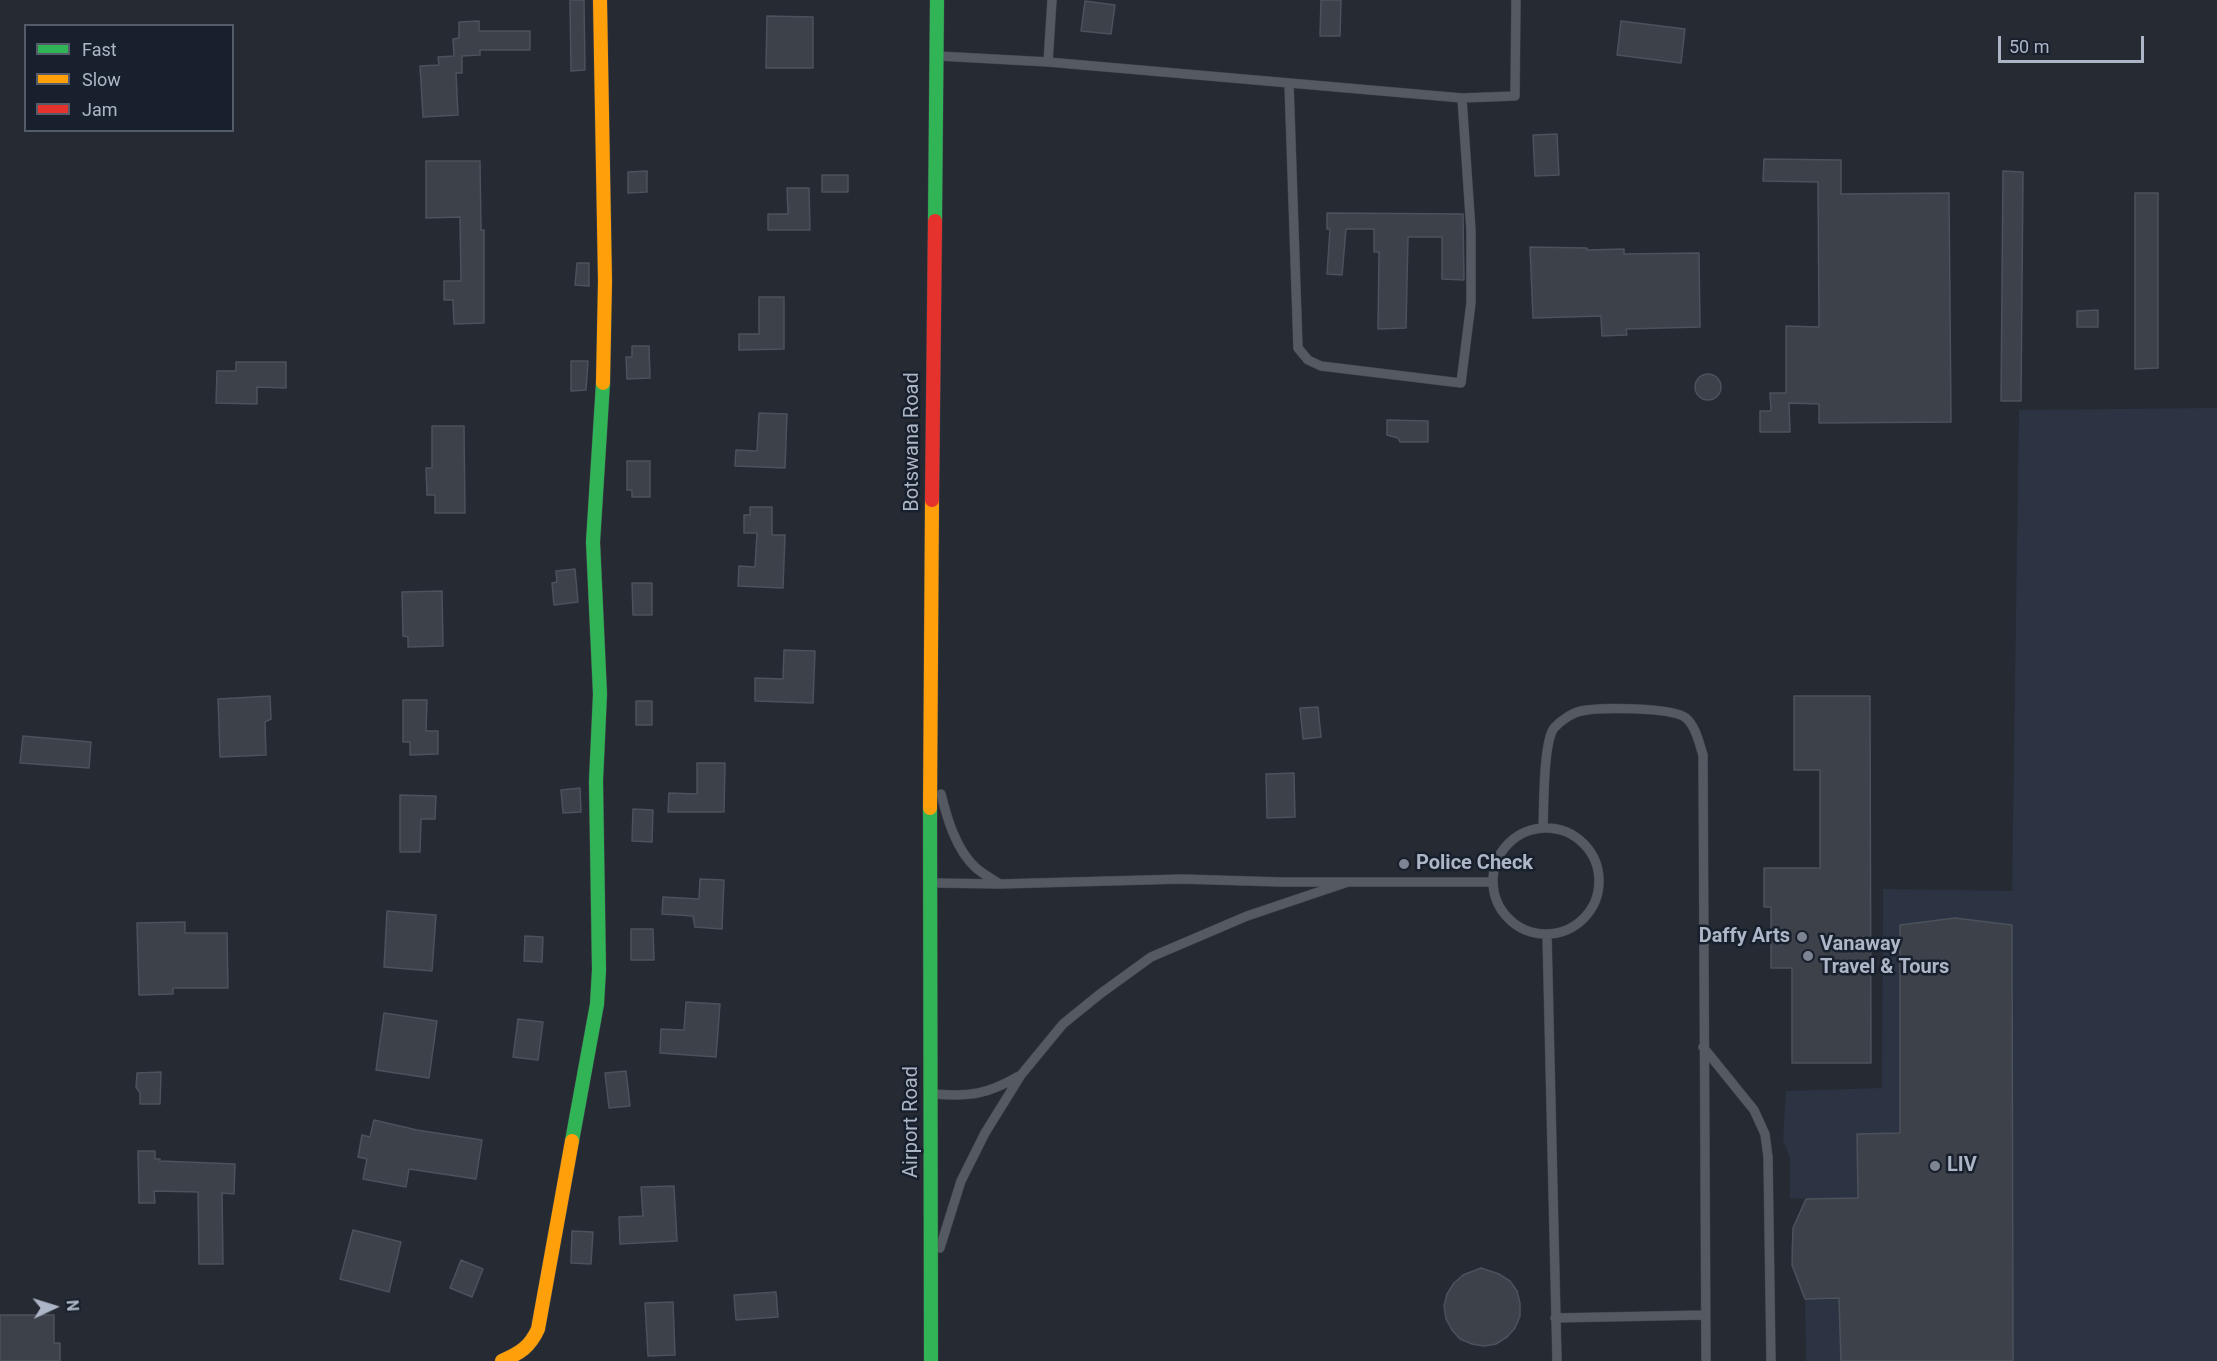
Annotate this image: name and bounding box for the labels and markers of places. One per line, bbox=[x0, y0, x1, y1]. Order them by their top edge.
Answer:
place label: Police Check bbox=[1416, 852, 1533, 876]
marker: Police Check bbox=[1397, 857, 1411, 871]
place label: Daffy Arts bbox=[1699, 925, 1790, 949]
marker: Daffy Arts bbox=[1795, 930, 1809, 944]
place label: Vanaway Travel & Tours bbox=[1820, 933, 1949, 980]
marker: Vanaway Travel & Tours bbox=[1801, 949, 1815, 963]
place label: LIV bbox=[1947, 1154, 1977, 1178]
marker: LIV bbox=[1928, 1159, 1942, 1173]

